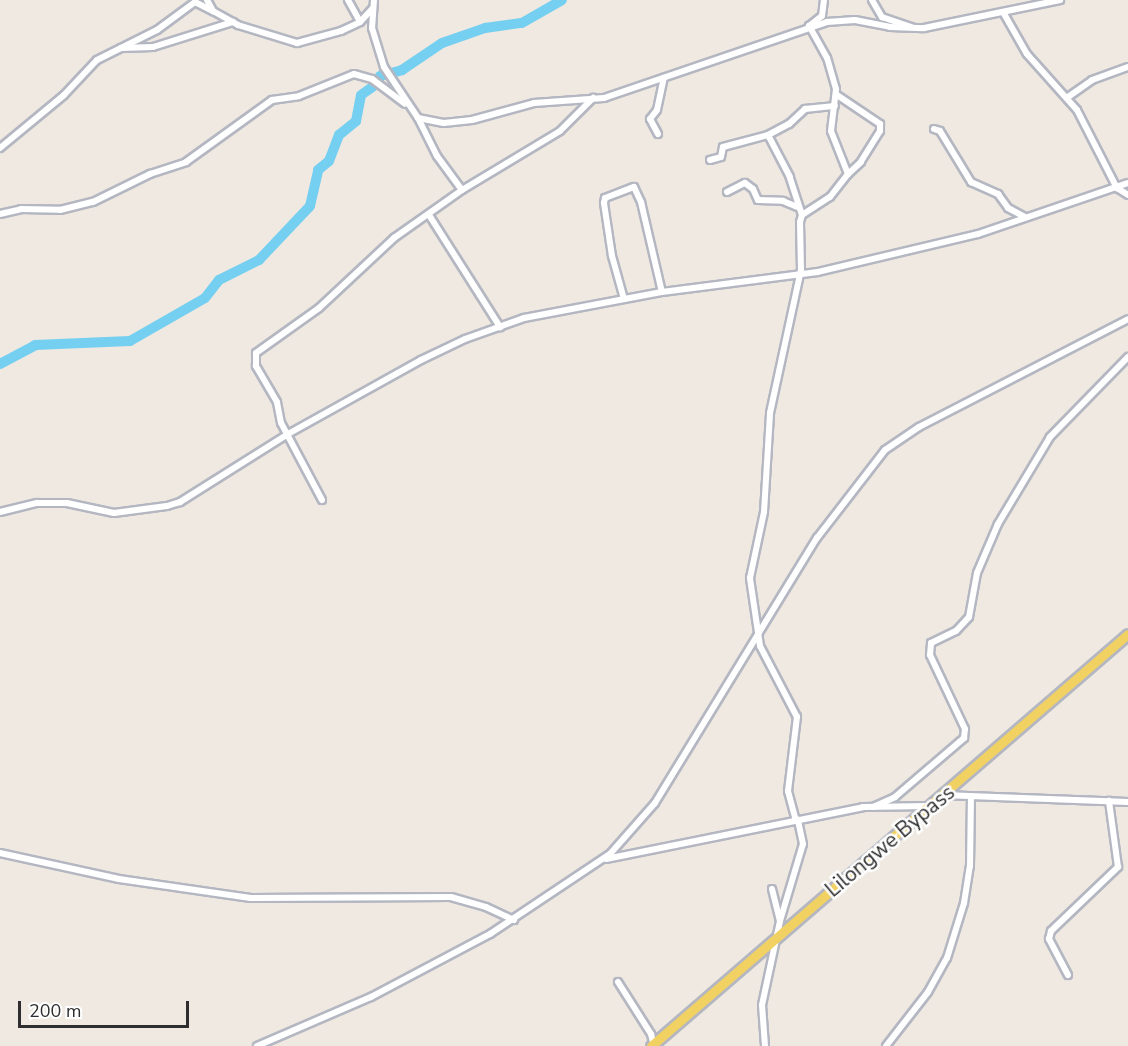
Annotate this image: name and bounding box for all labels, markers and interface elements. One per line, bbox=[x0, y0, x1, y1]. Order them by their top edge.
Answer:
street label: Lilongwe Bypass bbox=[820, 780, 960, 902]
scale bar bbox=[21, 989, 192, 1027]
text: 200 m bbox=[29, 999, 81, 1023]

